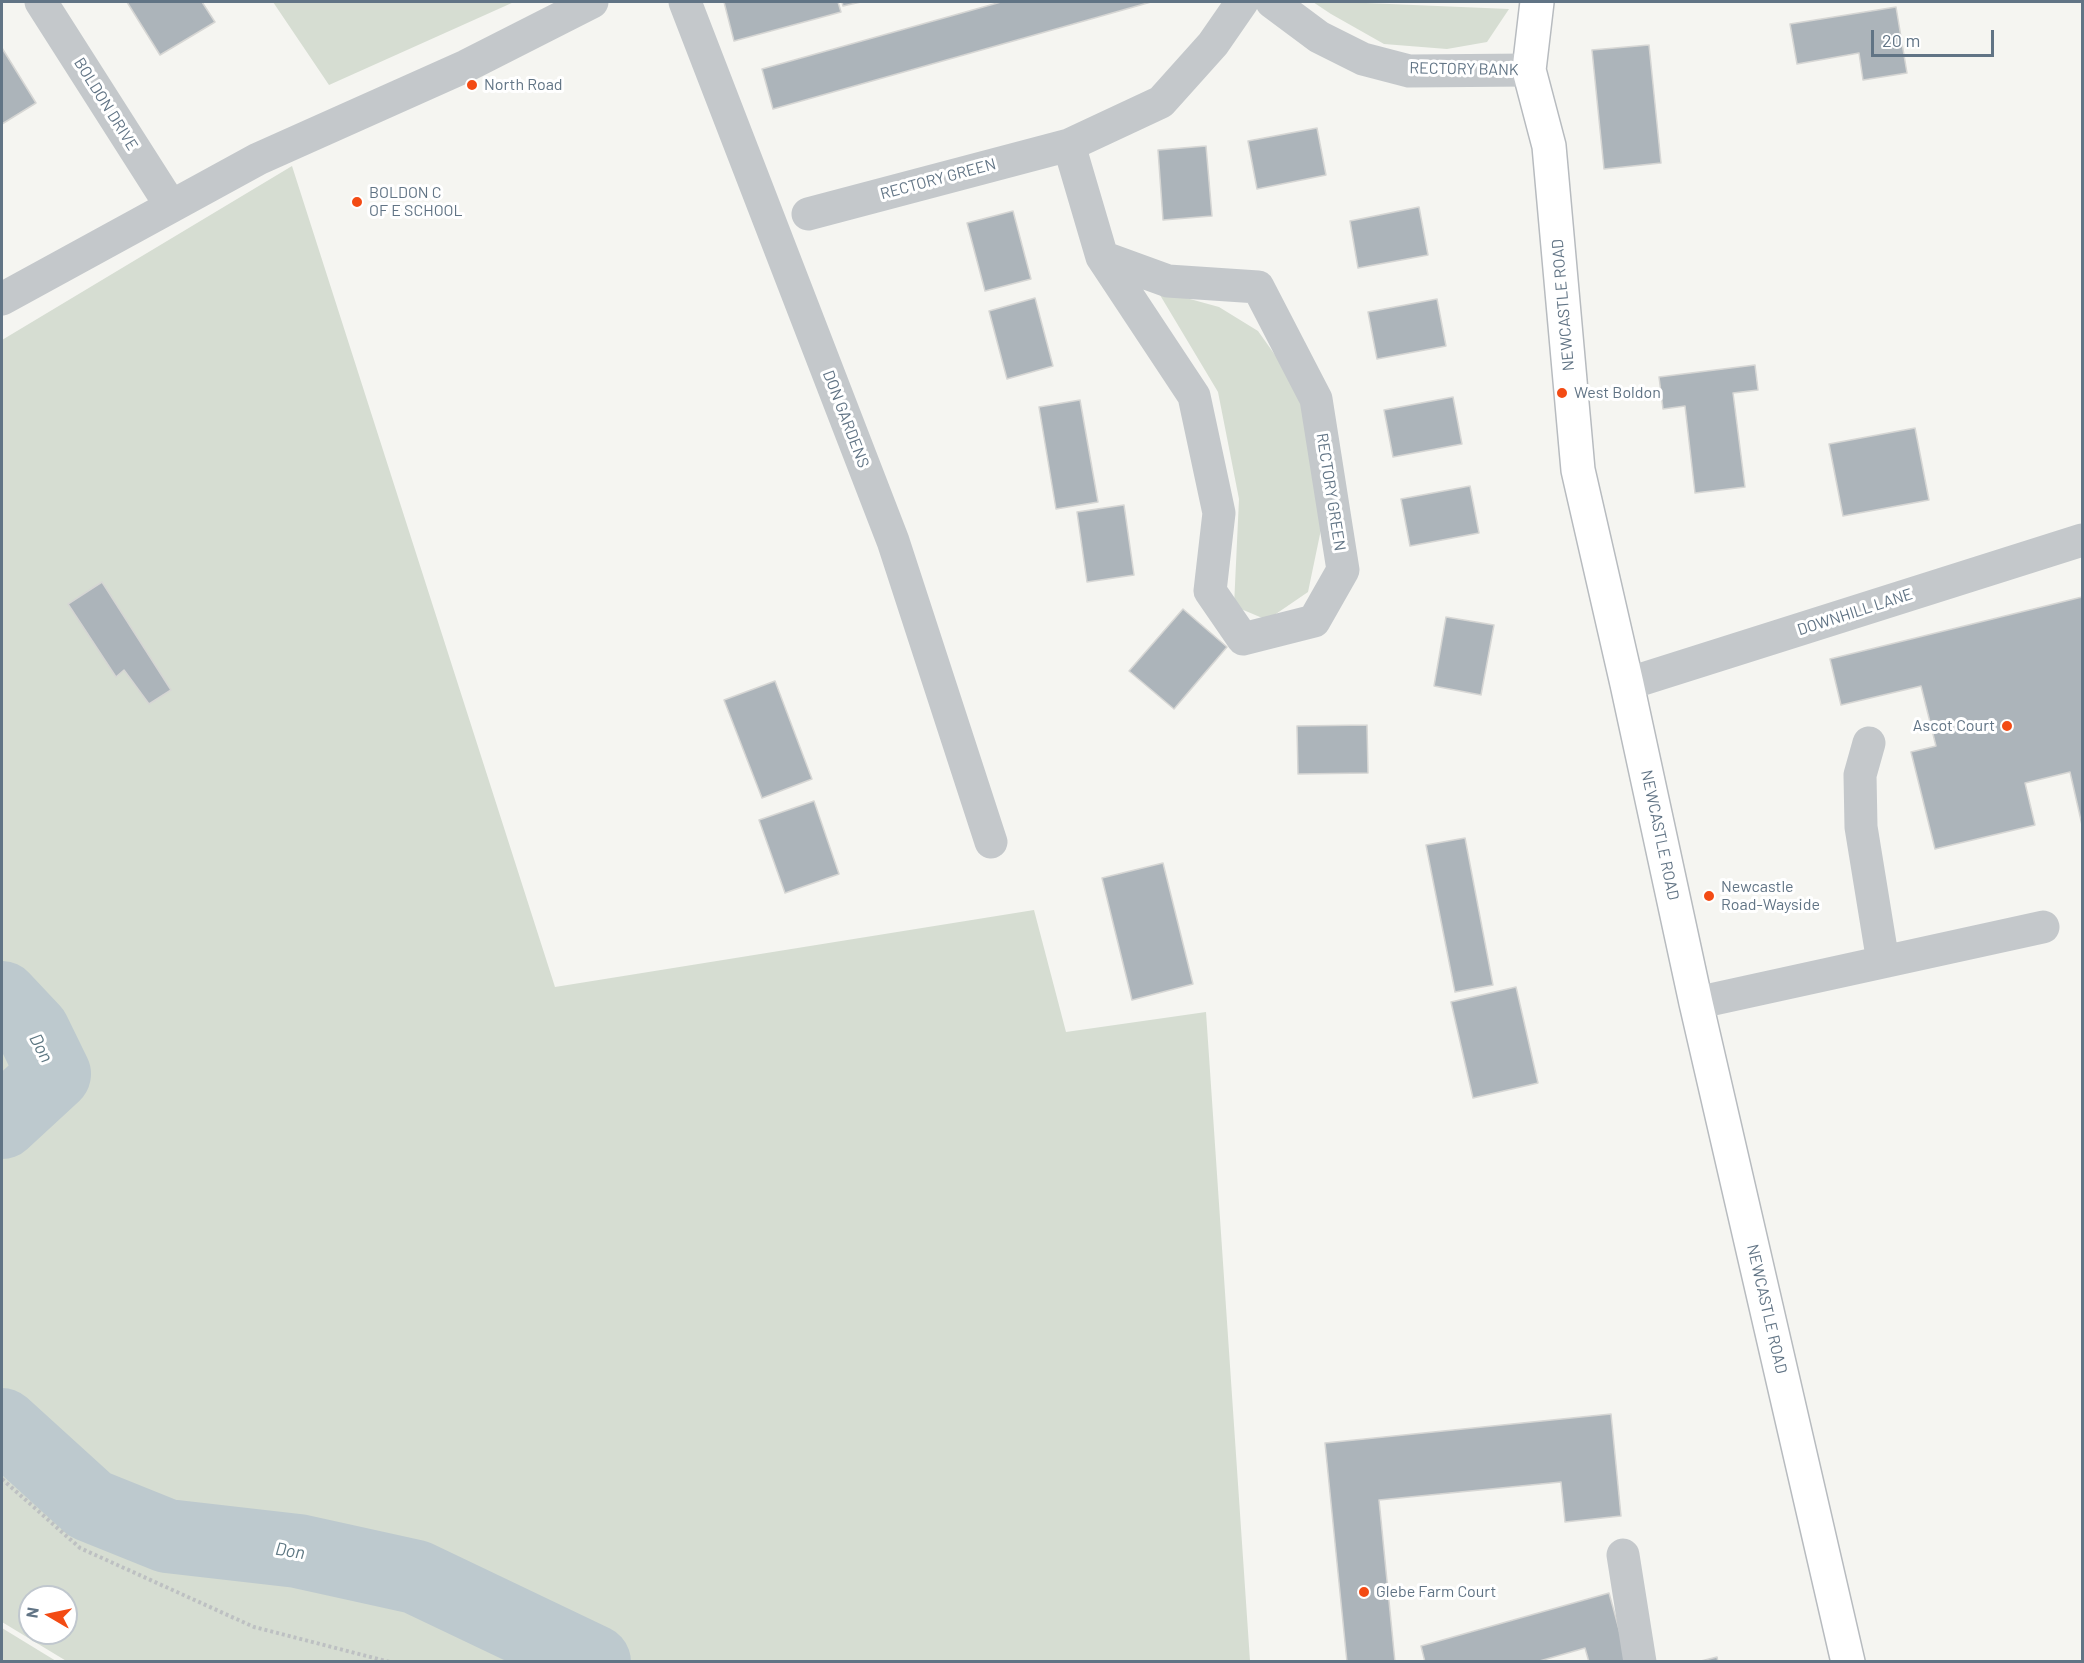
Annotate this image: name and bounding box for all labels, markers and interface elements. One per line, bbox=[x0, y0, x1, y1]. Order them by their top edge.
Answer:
scale bar bbox=[1874, 18, 1997, 56]
text: 20 m bbox=[1882, 29, 1920, 51]
street label: BOLDON DRIVE bbox=[70, 54, 142, 154]
street label: RECTORY BANK bbox=[1409, 58, 1519, 80]
place label: North Road bbox=[484, 75, 563, 95]
marker: North Road bbox=[465, 78, 479, 92]
street label: RECTORY GREEN bbox=[878, 154, 998, 204]
place label: BOLDON C OF E SCHOOL bbox=[369, 183, 463, 221]
marker: BOLDON C OF E SCHOOL bbox=[350, 195, 364, 209]
street label: NEWCASTLE ROAD bbox=[1548, 238, 1578, 372]
street label: DON GARDENS bbox=[819, 368, 873, 470]
place label: West Boldon bbox=[1574, 383, 1661, 403]
marker: West Boldon bbox=[1555, 386, 1569, 400]
street label: RECTORY GREEN bbox=[1312, 432, 1350, 552]
street label: DOWNHILL LANE bbox=[1795, 584, 1915, 640]
place label: Ascot Court bbox=[1913, 716, 1995, 736]
marker: Ascot Court bbox=[2000, 719, 2014, 733]
street label: NEWCASTLE ROAD bbox=[1637, 768, 1683, 902]
place label: Newcastle Road-Wayside bbox=[1721, 877, 1820, 915]
marker: Newcastle Road-Wayside bbox=[1702, 889, 1716, 903]
water label: Don bbox=[24, 1030, 58, 1066]
street label: NEWCASTLE ROAD bbox=[1743, 1242, 1791, 1376]
water label: Don bbox=[274, 1538, 306, 1564]
place label: Glebe Farm Court bbox=[1376, 1582, 1496, 1602]
north arrow bbox=[18, 1585, 78, 1645]
marker: Glebe Farm Court bbox=[1357, 1585, 1371, 1599]
text: N bbox=[21, 1606, 42, 1619]

